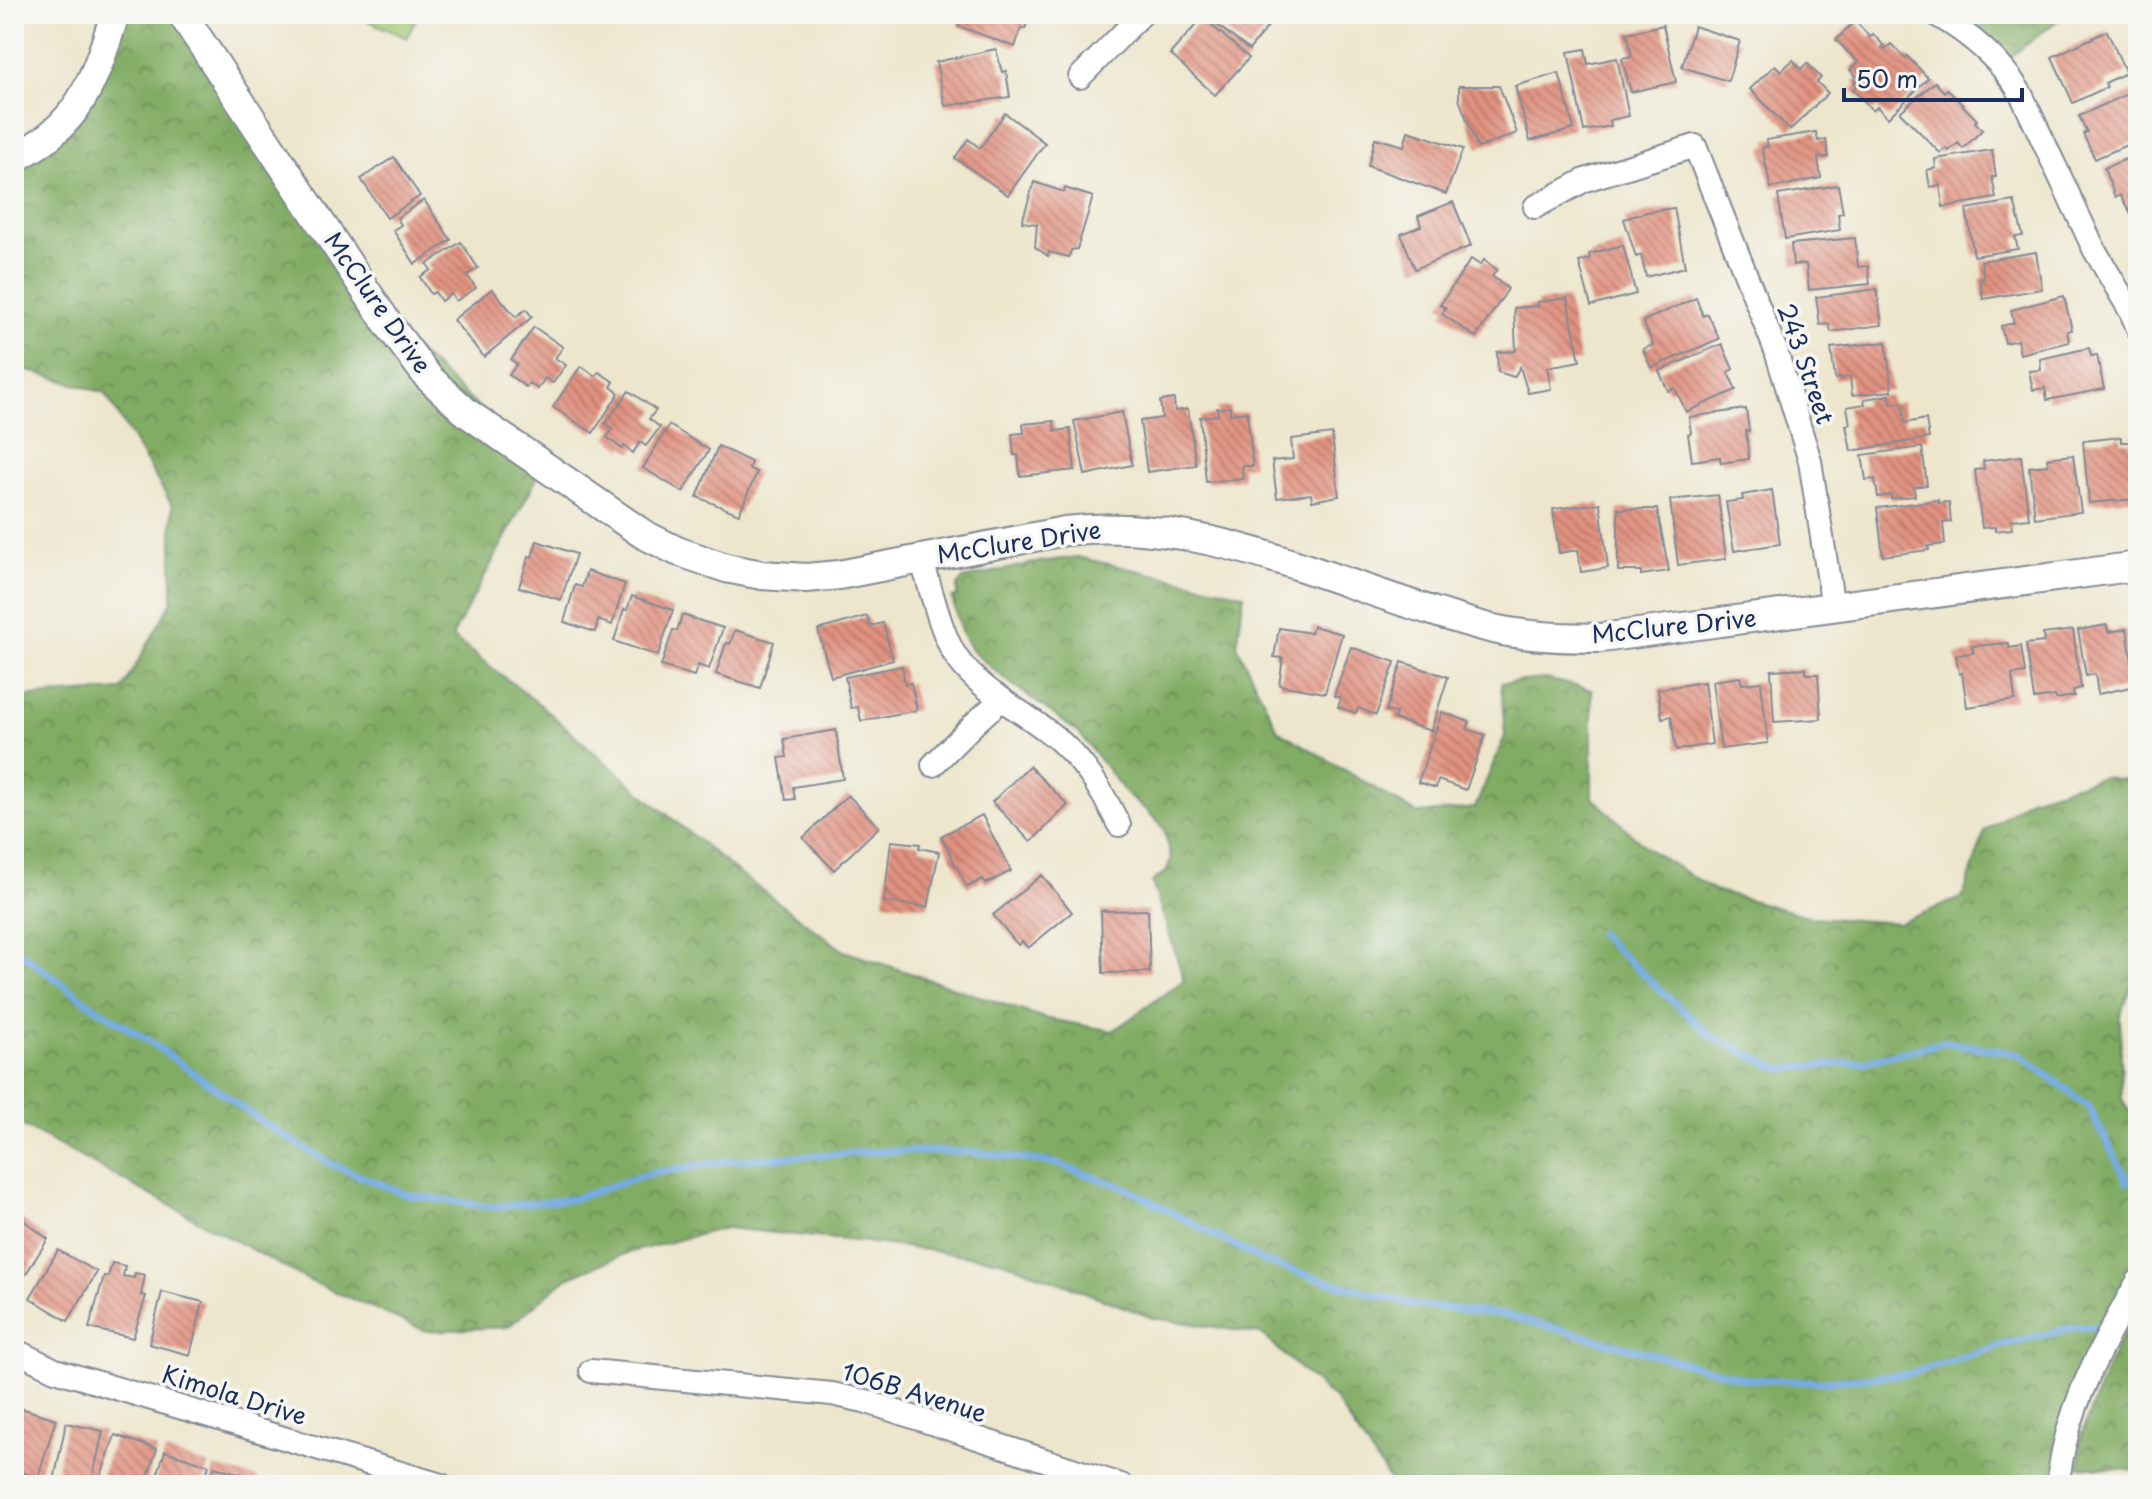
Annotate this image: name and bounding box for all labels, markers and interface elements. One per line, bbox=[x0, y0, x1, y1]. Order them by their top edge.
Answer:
scale bar bbox=[1844, 52, 2022, 102]
text: 50 m bbox=[1856, 60, 1918, 96]
street label: McClure Drive bbox=[316, 224, 441, 380]
street label: 243 Street bbox=[1769, 298, 1844, 429]
street label: McClure Drive bbox=[934, 510, 1103, 572]
street label: McClure Drive bbox=[1589, 598, 1758, 652]
street label: 106B Avenue bbox=[838, 1352, 991, 1430]
street label: Kimola Drive bbox=[158, 1355, 311, 1433]

